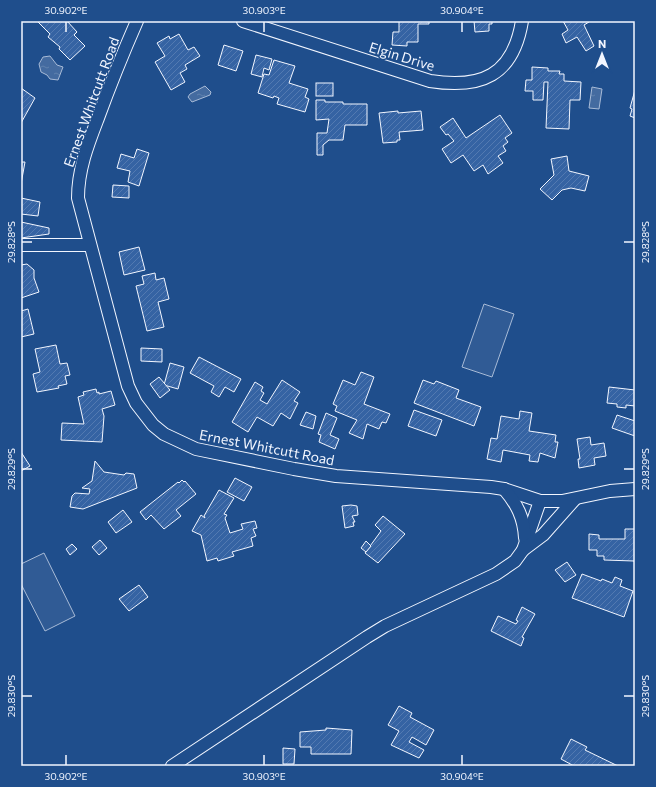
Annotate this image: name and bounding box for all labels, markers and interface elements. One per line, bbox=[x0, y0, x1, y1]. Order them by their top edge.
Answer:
text: 30.902°E bbox=[44, 4, 88, 16]
text: 30.903°E bbox=[242, 4, 286, 16]
text: 30.904°E bbox=[440, 4, 484, 16]
north arrow bbox=[582, 34, 622, 74]
street label: Ernest Whitcutt Road bbox=[60, 35, 122, 169]
text: N bbox=[598, 37, 606, 50]
street label: Elgin Drive bbox=[367, 38, 437, 74]
text: 29.828°S bbox=[5, 221, 17, 263]
text: 29.828°S bbox=[639, 221, 651, 263]
street label: Ernest Whitcutt Road bbox=[198, 426, 336, 468]
text: 29.829°S bbox=[5, 448, 17, 490]
text: 29.829°S bbox=[639, 448, 651, 490]
text: 29.830°S bbox=[5, 675, 17, 717]
text: 29.830°S bbox=[639, 675, 651, 717]
text: 30.902°E bbox=[44, 770, 88, 782]
text: 30.903°E bbox=[242, 770, 286, 782]
text: 30.904°E bbox=[440, 770, 484, 782]

